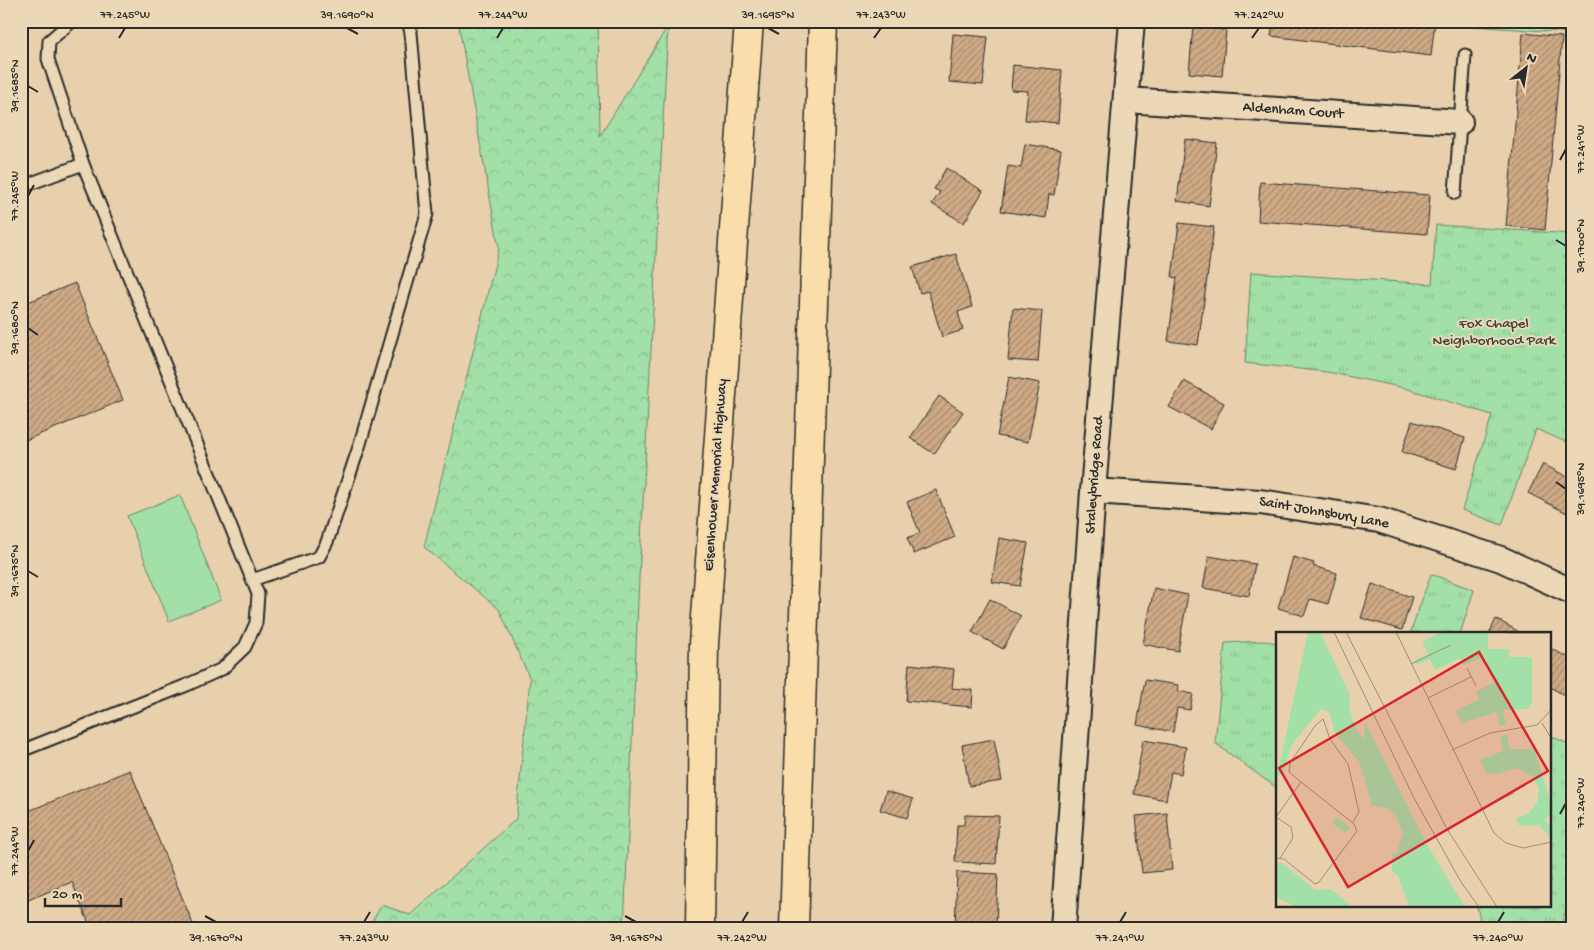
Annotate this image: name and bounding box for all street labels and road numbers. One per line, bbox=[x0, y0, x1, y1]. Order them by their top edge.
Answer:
street label: Aldenham Court bbox=[1242, 99, 1346, 124]
street label: Eisenhower Memorial Highway bbox=[700, 377, 732, 572]
street label: Staleybridge Road bbox=[1082, 414, 1108, 534]
street label: Saint Johnsbury Lane bbox=[1258, 493, 1391, 533]

